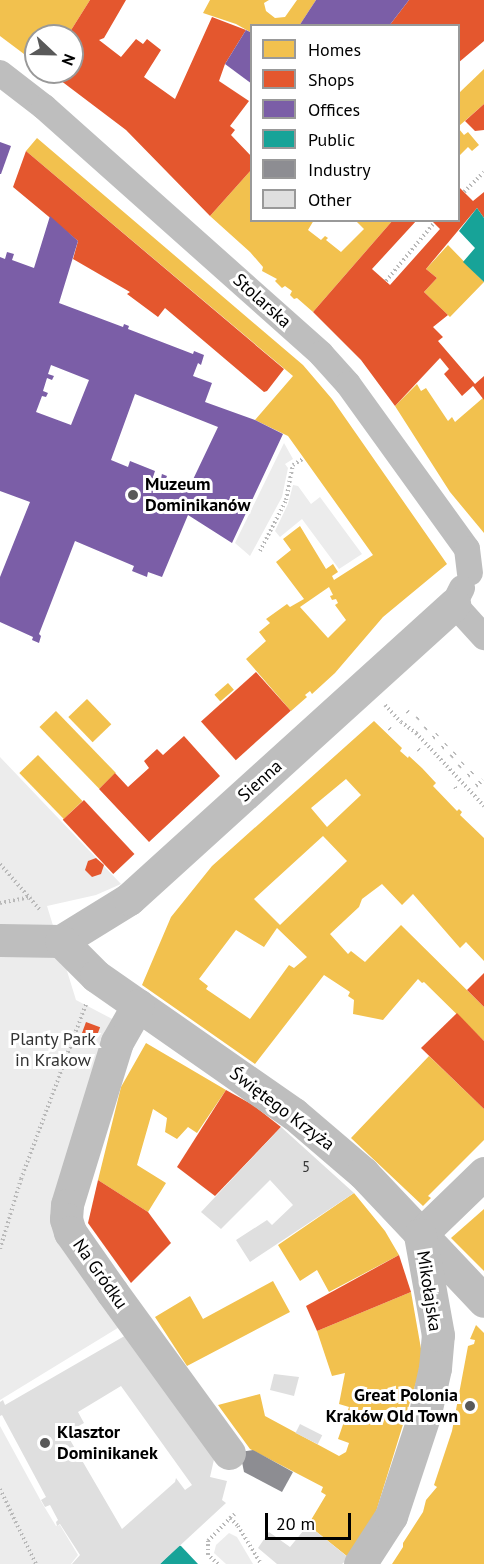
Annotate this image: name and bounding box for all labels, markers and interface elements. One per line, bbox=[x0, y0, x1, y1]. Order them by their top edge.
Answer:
north arrow bbox=[24, 24, 84, 84]
legend bbox=[250, 24, 460, 222]
text: Homes bbox=[308, 38, 361, 61]
text: N bbox=[58, 51, 80, 69]
text: Shops bbox=[308, 68, 354, 91]
text: Offices bbox=[308, 98, 360, 121]
text: Public bbox=[308, 128, 355, 151]
text: Industry bbox=[308, 158, 371, 181]
text: Other bbox=[308, 188, 352, 211]
street label: Stolarska bbox=[229, 269, 295, 333]
place label: Muzeum Dominikanów bbox=[145, 474, 250, 516]
marker: Muzeum Dominikanów bbox=[126, 488, 140, 502]
street label: Sienna bbox=[233, 756, 287, 806]
park label: Planty Park in Krakow bbox=[10, 1029, 96, 1072]
street label: Świętego Krzyża bbox=[225, 1063, 339, 1155]
house number: 5 bbox=[302, 1158, 310, 1176]
street label: Na Gródku bbox=[68, 1235, 132, 1313]
street label: Mikołajska bbox=[412, 1249, 446, 1333]
place label: Great Polonia Kraków Old Town bbox=[324, 1385, 458, 1428]
marker: Great Polonia Kraków Old Town bbox=[463, 1399, 477, 1413]
place label: Klasztor Dominikanek bbox=[57, 1422, 158, 1464]
marker: Klasztor Dominikanek bbox=[38, 1436, 52, 1450]
scale bar bbox=[268, 1501, 354, 1539]
text: 20 m bbox=[276, 1512, 315, 1535]

